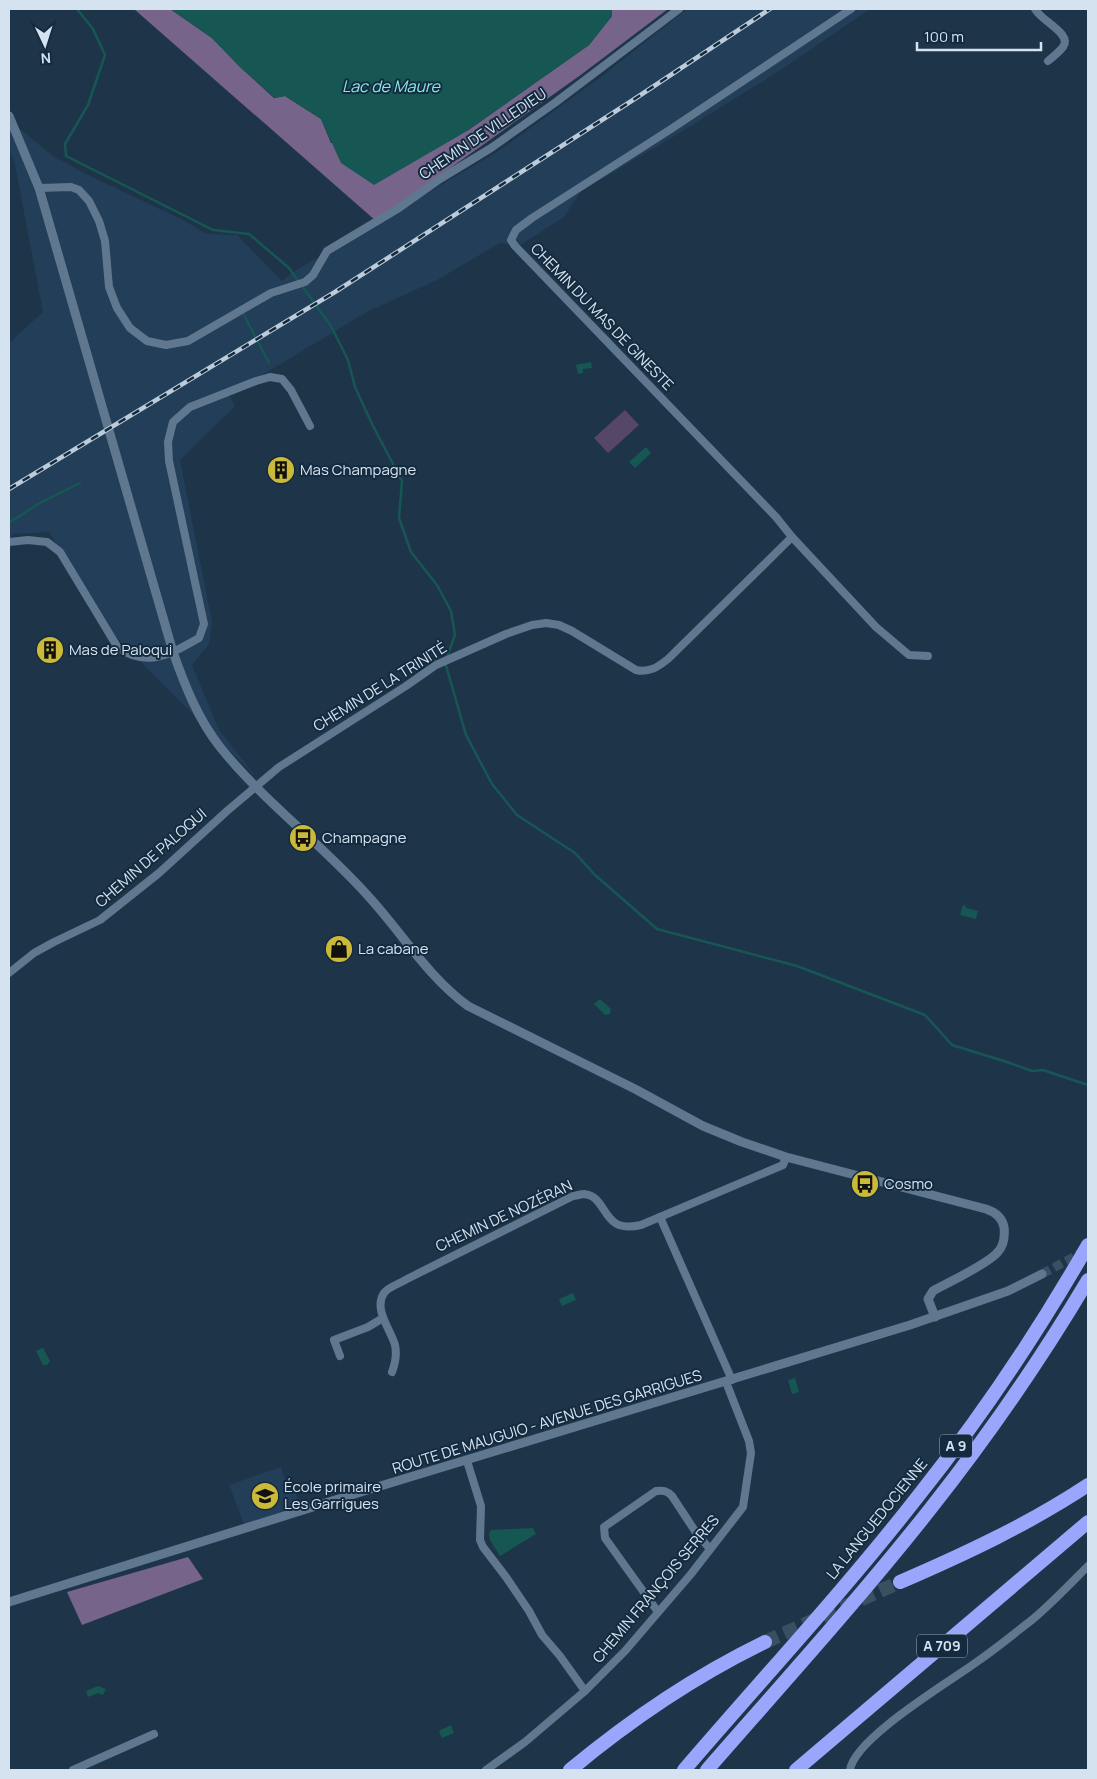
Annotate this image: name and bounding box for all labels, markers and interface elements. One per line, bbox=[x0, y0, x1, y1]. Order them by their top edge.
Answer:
north arrow bbox=[20, 20, 70, 70]
scale bar bbox=[917, 20, 1041, 52]
text: 100 m bbox=[924, 26, 964, 47]
text: N bbox=[40, 49, 52, 68]
water label: Lac de Maure bbox=[342, 75, 442, 97]
street label: CHEMIN DE VILLEDIEU bbox=[415, 83, 551, 184]
street label: CHEMIN DU MAS DE GINESTE bbox=[526, 238, 678, 395]
building icon: Mas Champagne bbox=[266, 455, 296, 485]
place label: Mas Champagne bbox=[300, 459, 416, 480]
building icon: Mas de Paloqui bbox=[35, 635, 65, 665]
street label: CHEMIN DE LA TRINITÉ bbox=[309, 637, 451, 736]
place label: Mas de Paloqui bbox=[69, 639, 172, 660]
street label: CHEMIN DE PALOQUI bbox=[90, 803, 211, 912]
bus stop icon: Champagne bbox=[288, 823, 318, 853]
place label: Champagne bbox=[322, 827, 407, 848]
shop icon: La cabane bbox=[324, 934, 354, 964]
place label: La cabane bbox=[358, 938, 429, 959]
bus stop icon: Cosmo bbox=[850, 1169, 880, 1199]
place label: Cosmo bbox=[884, 1173, 933, 1194]
street label: CHEMIN DE NOZÉRAN bbox=[432, 1175, 576, 1256]
street label: ROUTE DE MAUGUIO - AVENUE DES GARRIGUES bbox=[390, 1364, 704, 1479]
road number: A 9 bbox=[940, 1434, 972, 1458]
street label: LA LANGUEDOCIENNE bbox=[821, 1454, 932, 1584]
place label: École primaire Les Garrigues bbox=[284, 1476, 381, 1514]
school or university icon: École primaire Les Garrigues bbox=[250, 1481, 280, 1511]
street label: CHEMIN FRANÇOIS SERRES bbox=[587, 1510, 724, 1667]
road number: A 709 bbox=[917, 1634, 967, 1658]

